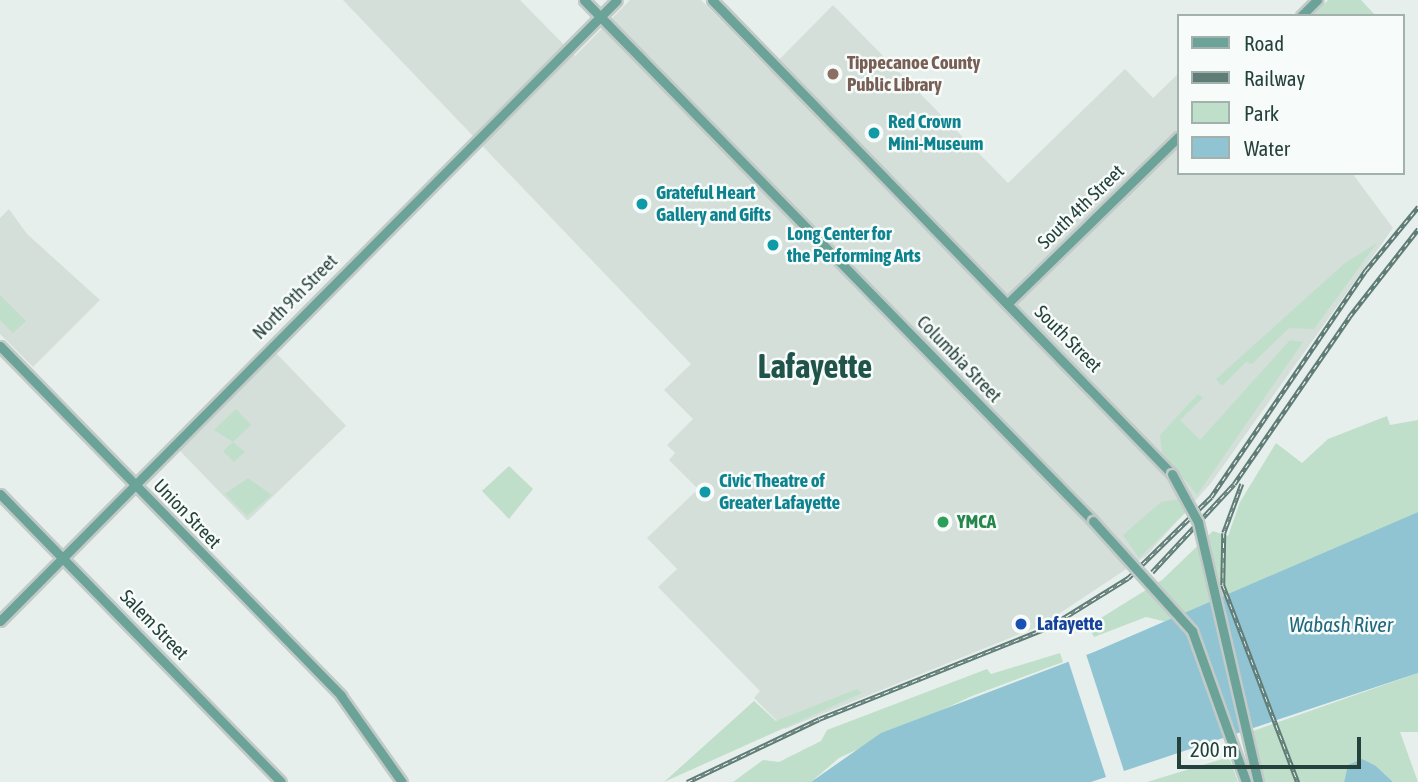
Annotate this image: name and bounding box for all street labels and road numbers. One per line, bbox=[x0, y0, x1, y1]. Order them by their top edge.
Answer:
street label: South 4th Street bbox=[1033, 160, 1129, 254]
street label: North 9th Street bbox=[248, 250, 342, 344]
street label: South Street bbox=[1030, 301, 1106, 377]
street label: Columbia Street bbox=[912, 311, 1006, 407]
street label: Union Street bbox=[149, 475, 225, 553]
street label: Salem Street bbox=[115, 585, 193, 665]

